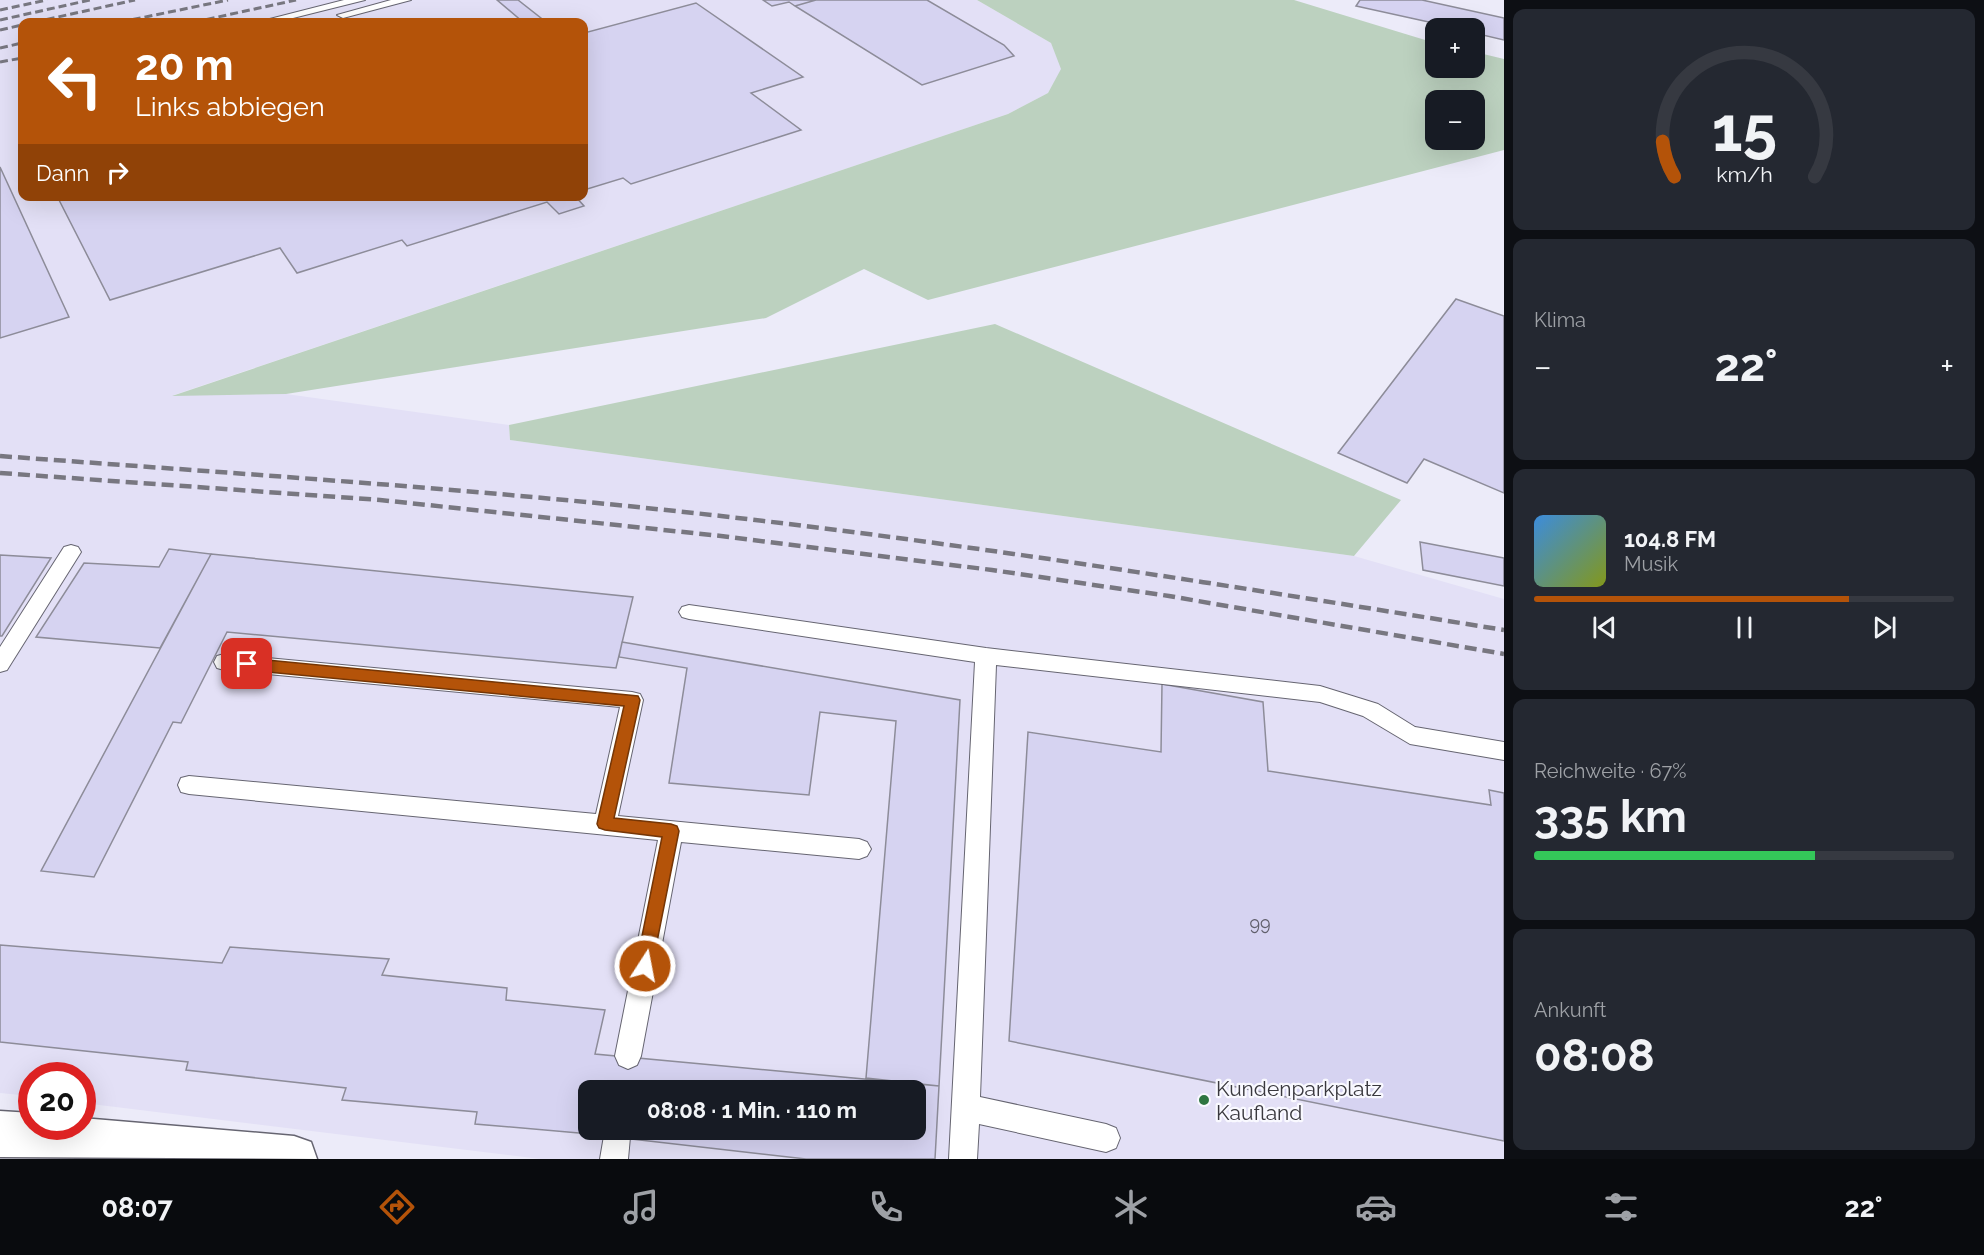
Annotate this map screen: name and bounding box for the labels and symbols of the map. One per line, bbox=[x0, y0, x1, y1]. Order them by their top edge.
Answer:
pin bbox=[221, 638, 272, 689]
house number: 99 bbox=[1249, 913, 1271, 934]
position arrow bbox=[613, 934, 677, 998]
speed limit sign: 20 bbox=[18, 1062, 96, 1140]
place label: Kundenparkplatz Kaufland bbox=[1216, 1076, 1382, 1125]
marker: Kundenparkplatz Kaufland bbox=[1197, 1093, 1211, 1107]

